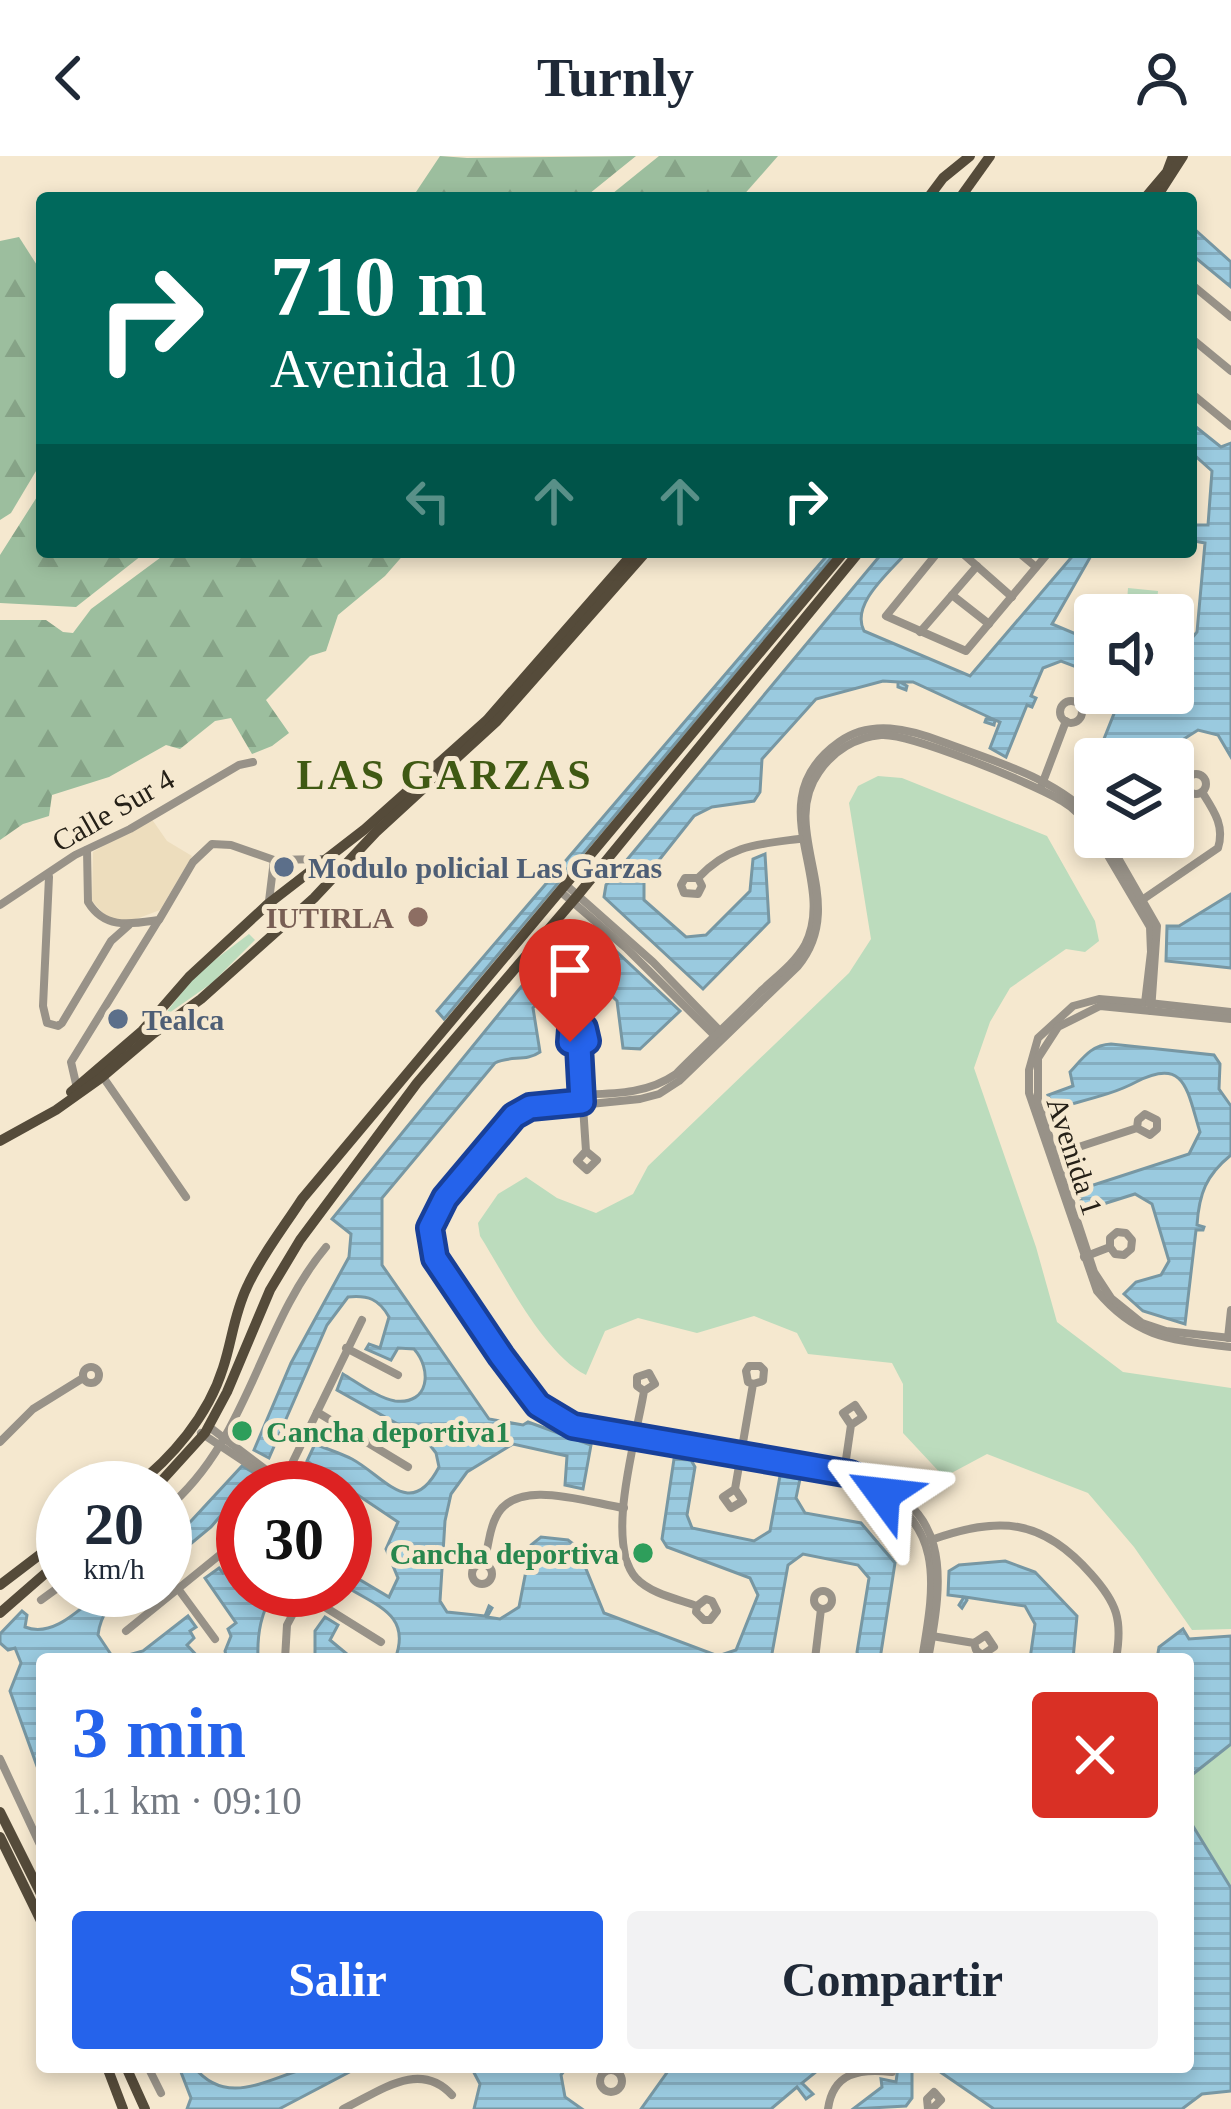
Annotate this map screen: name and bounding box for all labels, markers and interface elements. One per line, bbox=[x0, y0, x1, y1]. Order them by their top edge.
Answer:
icon: back bbox=[36, 45, 102, 111]
icon: person bbox=[1129, 45, 1195, 111]
text: Turnly bbox=[537, 48, 694, 108]
icon: right bbox=[72, 240, 228, 396]
text: 710 m bbox=[270, 240, 487, 333]
text: Avenida 10 bbox=[270, 339, 516, 399]
icon: left bbox=[395, 468, 461, 534]
icon: ahead bbox=[521, 468, 587, 534]
icon: ahead bbox=[647, 468, 713, 534]
icon: right bbox=[773, 468, 839, 534]
map controls bbox=[1074, 594, 1194, 858]
button: sound bbox=[1074, 594, 1194, 714]
button: layers bbox=[1074, 738, 1194, 858]
district label: LAS GARZAS bbox=[296, 752, 594, 798]
street label: Calle Sur 4 bbox=[46, 762, 180, 858]
place label: Modulo policial Las Garzas bbox=[308, 851, 662, 884]
marker: Modulo policial Las Garzas bbox=[271, 854, 297, 880]
place label: IUTIRLA bbox=[266, 901, 394, 934]
marker: IUTIRLA bbox=[405, 904, 431, 930]
pin bbox=[519, 919, 621, 1042]
icon: arrive bbox=[537, 937, 603, 1003]
place label: Tealca bbox=[142, 1003, 224, 1036]
marker: Tealca bbox=[105, 1006, 131, 1032]
street label: Avenida 1 bbox=[1040, 1093, 1110, 1219]
place label: Cancha deportiva1 bbox=[266, 1415, 510, 1448]
marker: Cancha deportiva1 bbox=[229, 1418, 255, 1444]
position arrow bbox=[820, 1431, 946, 1557]
speed limit sign: 30 bbox=[216, 1461, 372, 1617]
text: 20 bbox=[84, 1491, 144, 1557]
place label: Cancha deportiva bbox=[390, 1537, 619, 1570]
marker: Cancha deportiva bbox=[630, 1540, 656, 1566]
text: km/h bbox=[83, 1552, 145, 1585]
button: close bbox=[1032, 1692, 1158, 1818]
text: 3 min bbox=[72, 1693, 246, 1773]
text: 1.1 km · 09:10 bbox=[72, 1779, 302, 1822]
button: Salir bbox=[72, 1911, 603, 2049]
button: Compartir bbox=[627, 1911, 1158, 2049]

